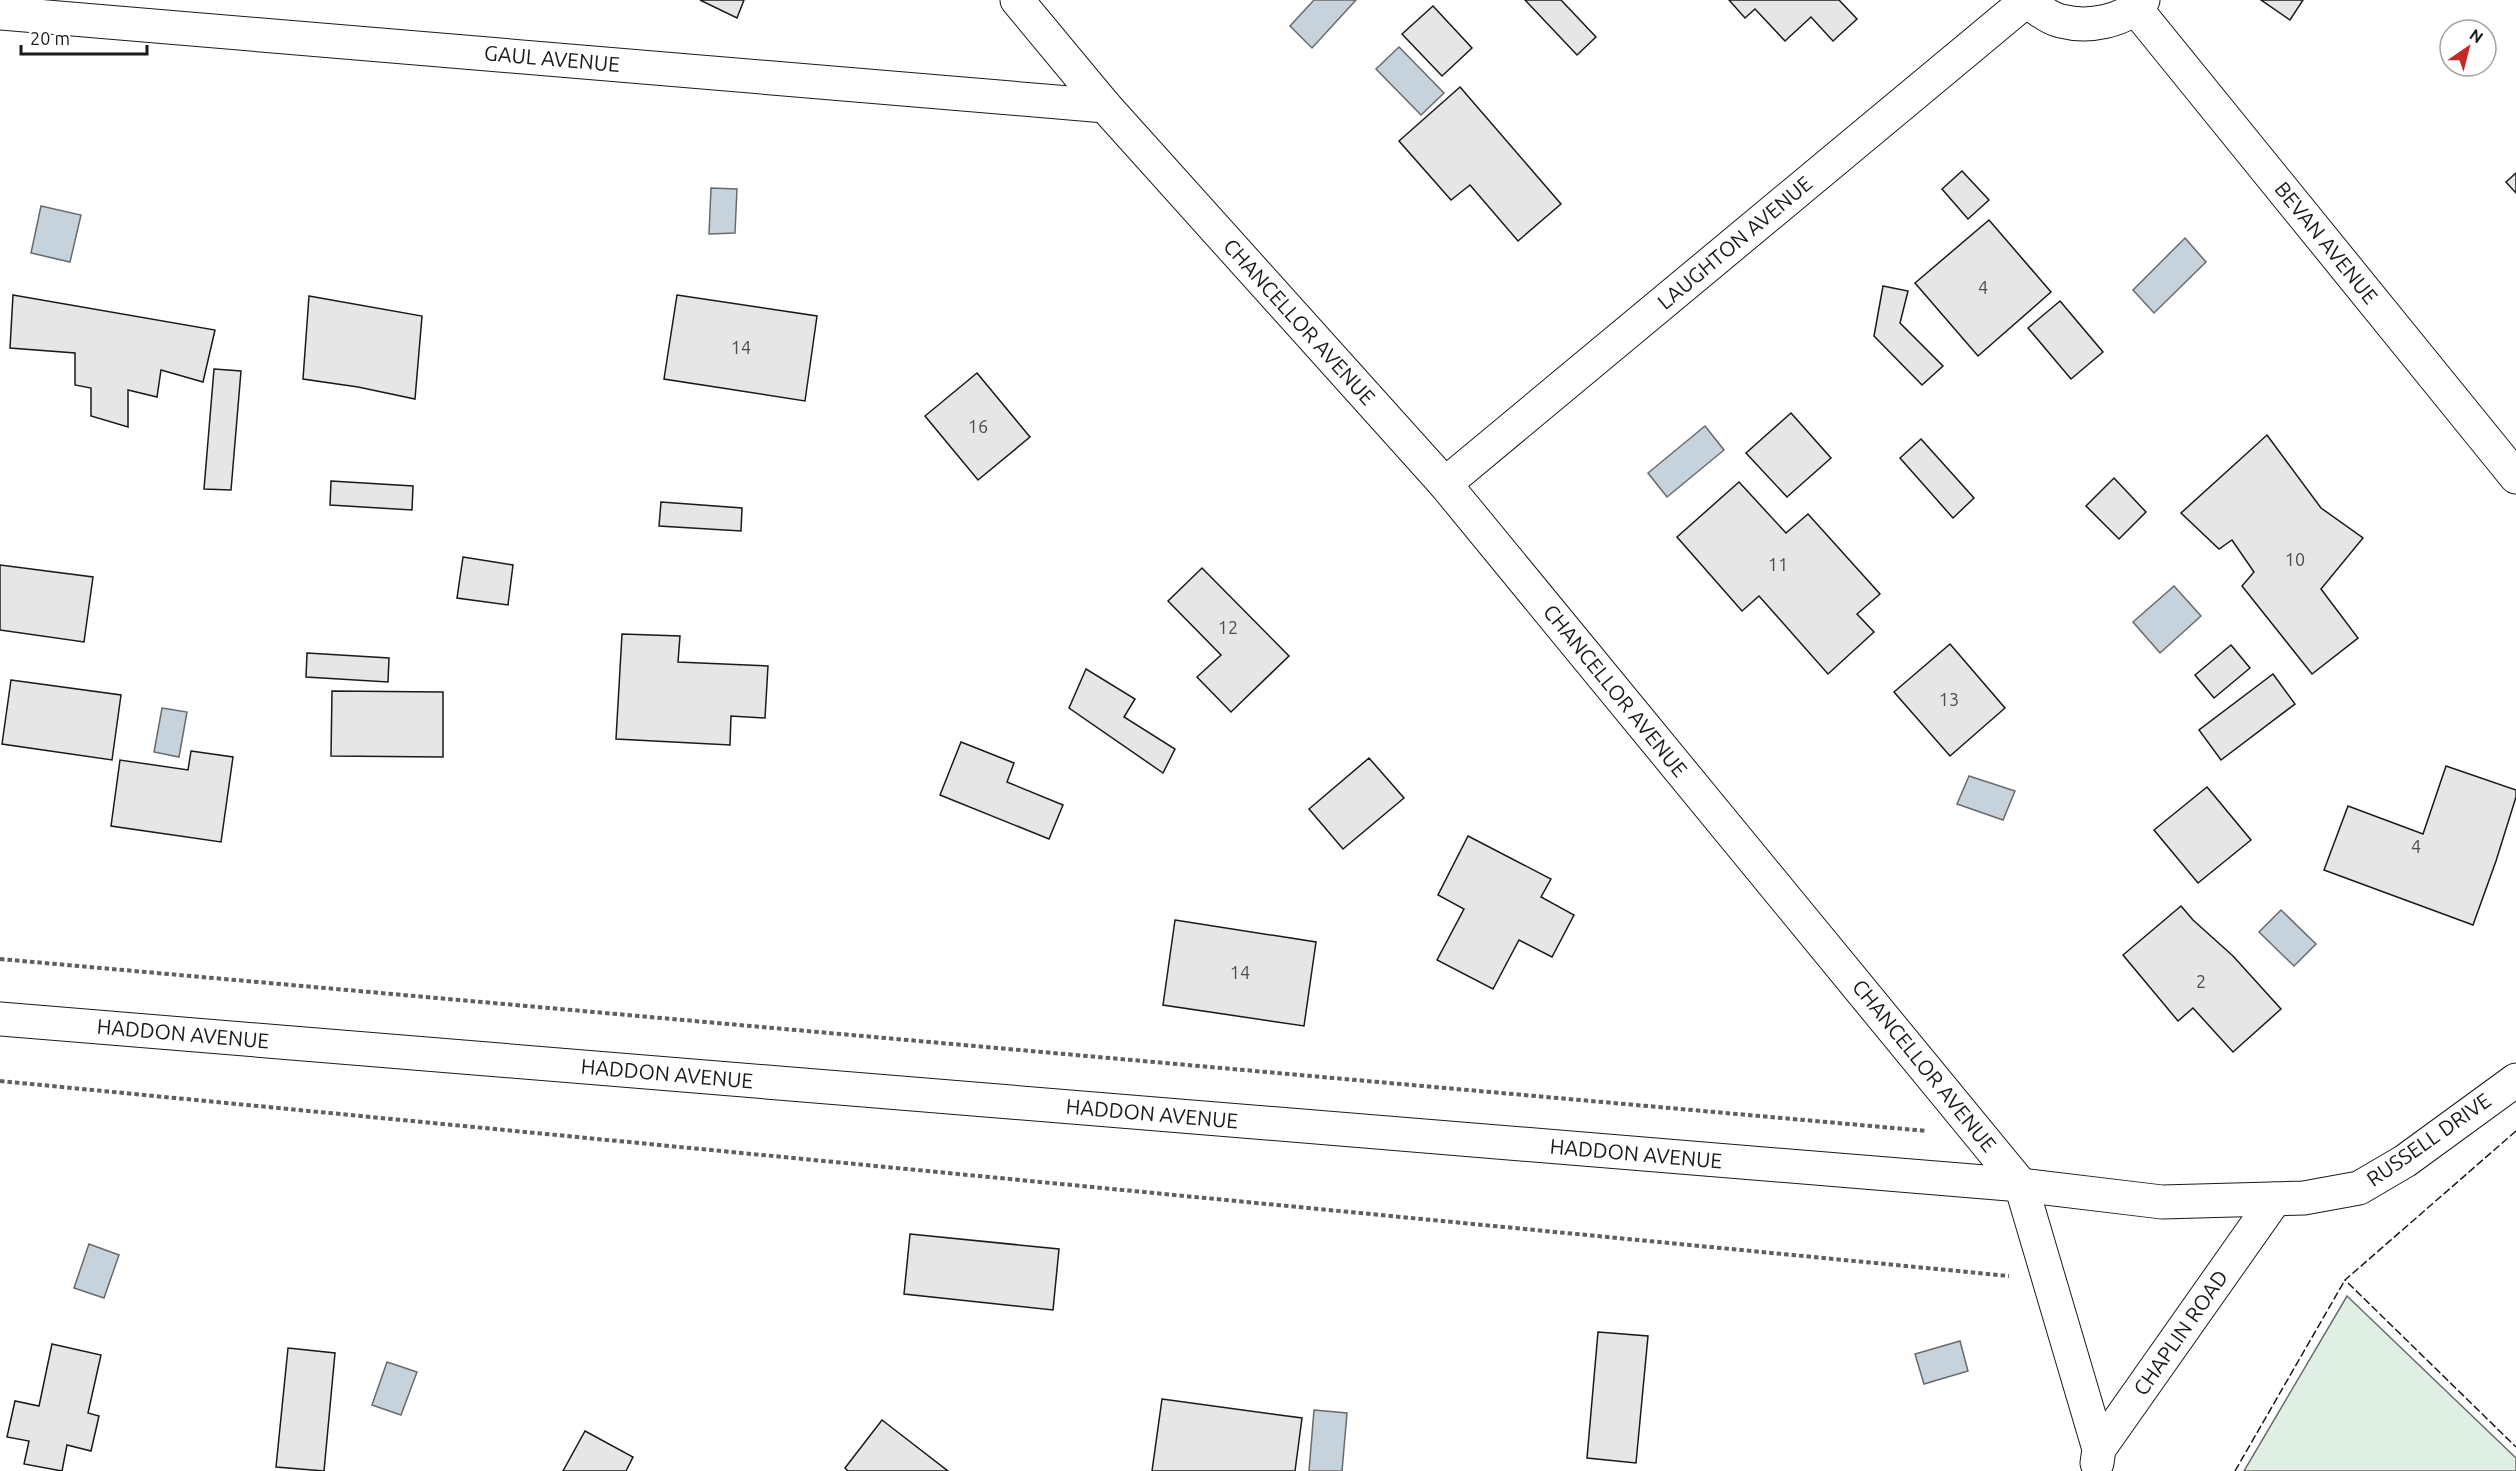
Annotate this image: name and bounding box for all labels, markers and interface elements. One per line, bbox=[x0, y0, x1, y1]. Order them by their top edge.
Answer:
scale bar bbox=[21, 18, 147, 56]
north arrow bbox=[2438, 18, 2498, 78]
text: N bbox=[2467, 25, 2487, 47]
text: 20 m bbox=[30, 28, 70, 48]
street label: GAUL AVENUE bbox=[483, 40, 621, 76]
street label: LAUGHTON AVENUE bbox=[1652, 171, 1816, 314]
street label: BEVAN AVENUE bbox=[2270, 177, 2383, 308]
street label: CHANCELLOR AVENUE bbox=[1219, 234, 1380, 409]
house number: 4 bbox=[1978, 277, 1988, 297]
house number: 14 bbox=[731, 337, 751, 357]
house number: 16 bbox=[968, 416, 988, 436]
house number: 10 bbox=[2285, 549, 2305, 569]
house number: 11 bbox=[1768, 554, 1788, 574]
street label: CHANCELLOR AVENUE bbox=[1539, 599, 1693, 781]
house number: 12 bbox=[1218, 617, 1238, 637]
house number: 13 bbox=[1939, 689, 1959, 709]
house number: 4 bbox=[2411, 836, 2421, 856]
house number: 14 bbox=[1230, 962, 1250, 982]
house number: 2 bbox=[2196, 971, 2206, 991]
street label: CHANCELLOR AVENUE bbox=[1848, 974, 2002, 1156]
street label: HADDON AVENUE bbox=[96, 1014, 270, 1052]
street label: HADDON AVENUE bbox=[580, 1054, 754, 1092]
street label: RUSSELL DRIVE bbox=[2362, 1088, 2495, 1191]
street label: HADDON AVENUE bbox=[1065, 1094, 1239, 1132]
street label: HADDON AVENUE bbox=[1549, 1134, 1723, 1172]
street label: CHAPLIN ROAD bbox=[2128, 1265, 2232, 1400]

